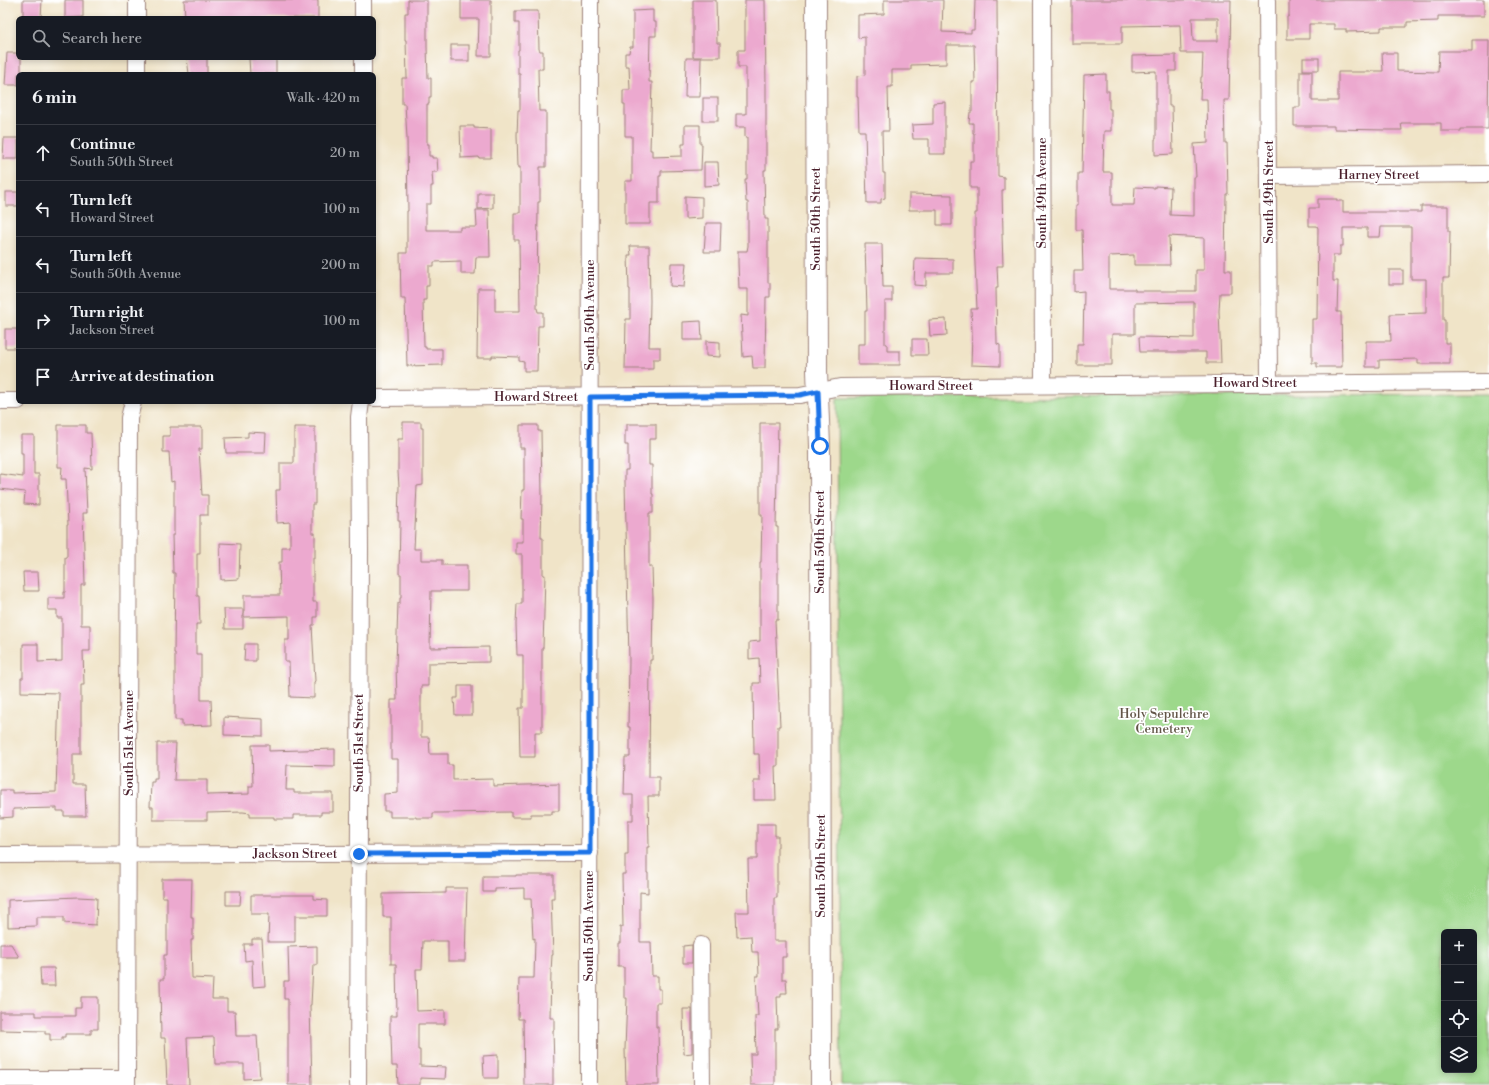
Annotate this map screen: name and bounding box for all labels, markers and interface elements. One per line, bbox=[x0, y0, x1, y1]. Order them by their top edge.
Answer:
search box bbox=[16, 16, 376, 60]
icon: search bbox=[30, 27, 52, 49]
text: Search here bbox=[62, 29, 142, 48]
text: 6 min bbox=[32, 87, 77, 109]
text: Walk · 420 m bbox=[286, 90, 360, 106]
text: Continue bbox=[70, 135, 135, 154]
street label: South 49th Avenue bbox=[1034, 137, 1050, 249]
street label: South 49th Street bbox=[1261, 140, 1277, 244]
icon: ahead bbox=[32, 142, 54, 164]
text: 20 m bbox=[330, 145, 360, 161]
text: South 50th Street bbox=[70, 154, 174, 170]
street label: South 50th Street bbox=[808, 167, 824, 271]
street label: Harney Street bbox=[1338, 167, 1420, 183]
text: Turn left bbox=[70, 191, 132, 210]
icon: left bbox=[32, 198, 54, 220]
text: 100 m bbox=[324, 201, 360, 217]
text: Howard Street bbox=[70, 210, 154, 226]
text: Turn left bbox=[70, 247, 132, 266]
icon: left bbox=[32, 254, 54, 276]
text: 200 m bbox=[321, 257, 360, 273]
street label: South 50th Avenue bbox=[582, 259, 598, 371]
text: South 50th Avenue bbox=[70, 266, 181, 282]
text: Turn right bbox=[70, 303, 144, 322]
icon: right bbox=[32, 310, 54, 332]
text: 100 m bbox=[324, 313, 360, 329]
text: Jackson Street bbox=[70, 322, 155, 338]
icon: arrive bbox=[32, 366, 54, 388]
text: Arrive at destination bbox=[70, 367, 214, 386]
street label: Howard Street bbox=[1213, 375, 1297, 391]
street label: Howard Street bbox=[889, 378, 973, 394]
street label: Howard Street bbox=[494, 389, 578, 405]
route start bbox=[811, 437, 829, 455]
street label: South 50th Street bbox=[812, 490, 828, 594]
street label: South 51st Avenue bbox=[121, 690, 137, 796]
street label: South 51st Street bbox=[351, 693, 367, 792]
park label: Holy Sepulchre Cemetery bbox=[1119, 706, 1209, 737]
street label: South 50th Street bbox=[813, 814, 829, 918]
route end bbox=[350, 845, 368, 863]
street label: Jackson Street bbox=[252, 846, 338, 862]
street label: South 50th Avenue bbox=[581, 870, 597, 982]
map controls bbox=[1441, 929, 1477, 1073]
button: + bbox=[1441, 929, 1477, 965]
button: − bbox=[1441, 965, 1477, 1001]
button: locate bbox=[1441, 1001, 1477, 1037]
button: layers bbox=[1441, 1037, 1477, 1073]

